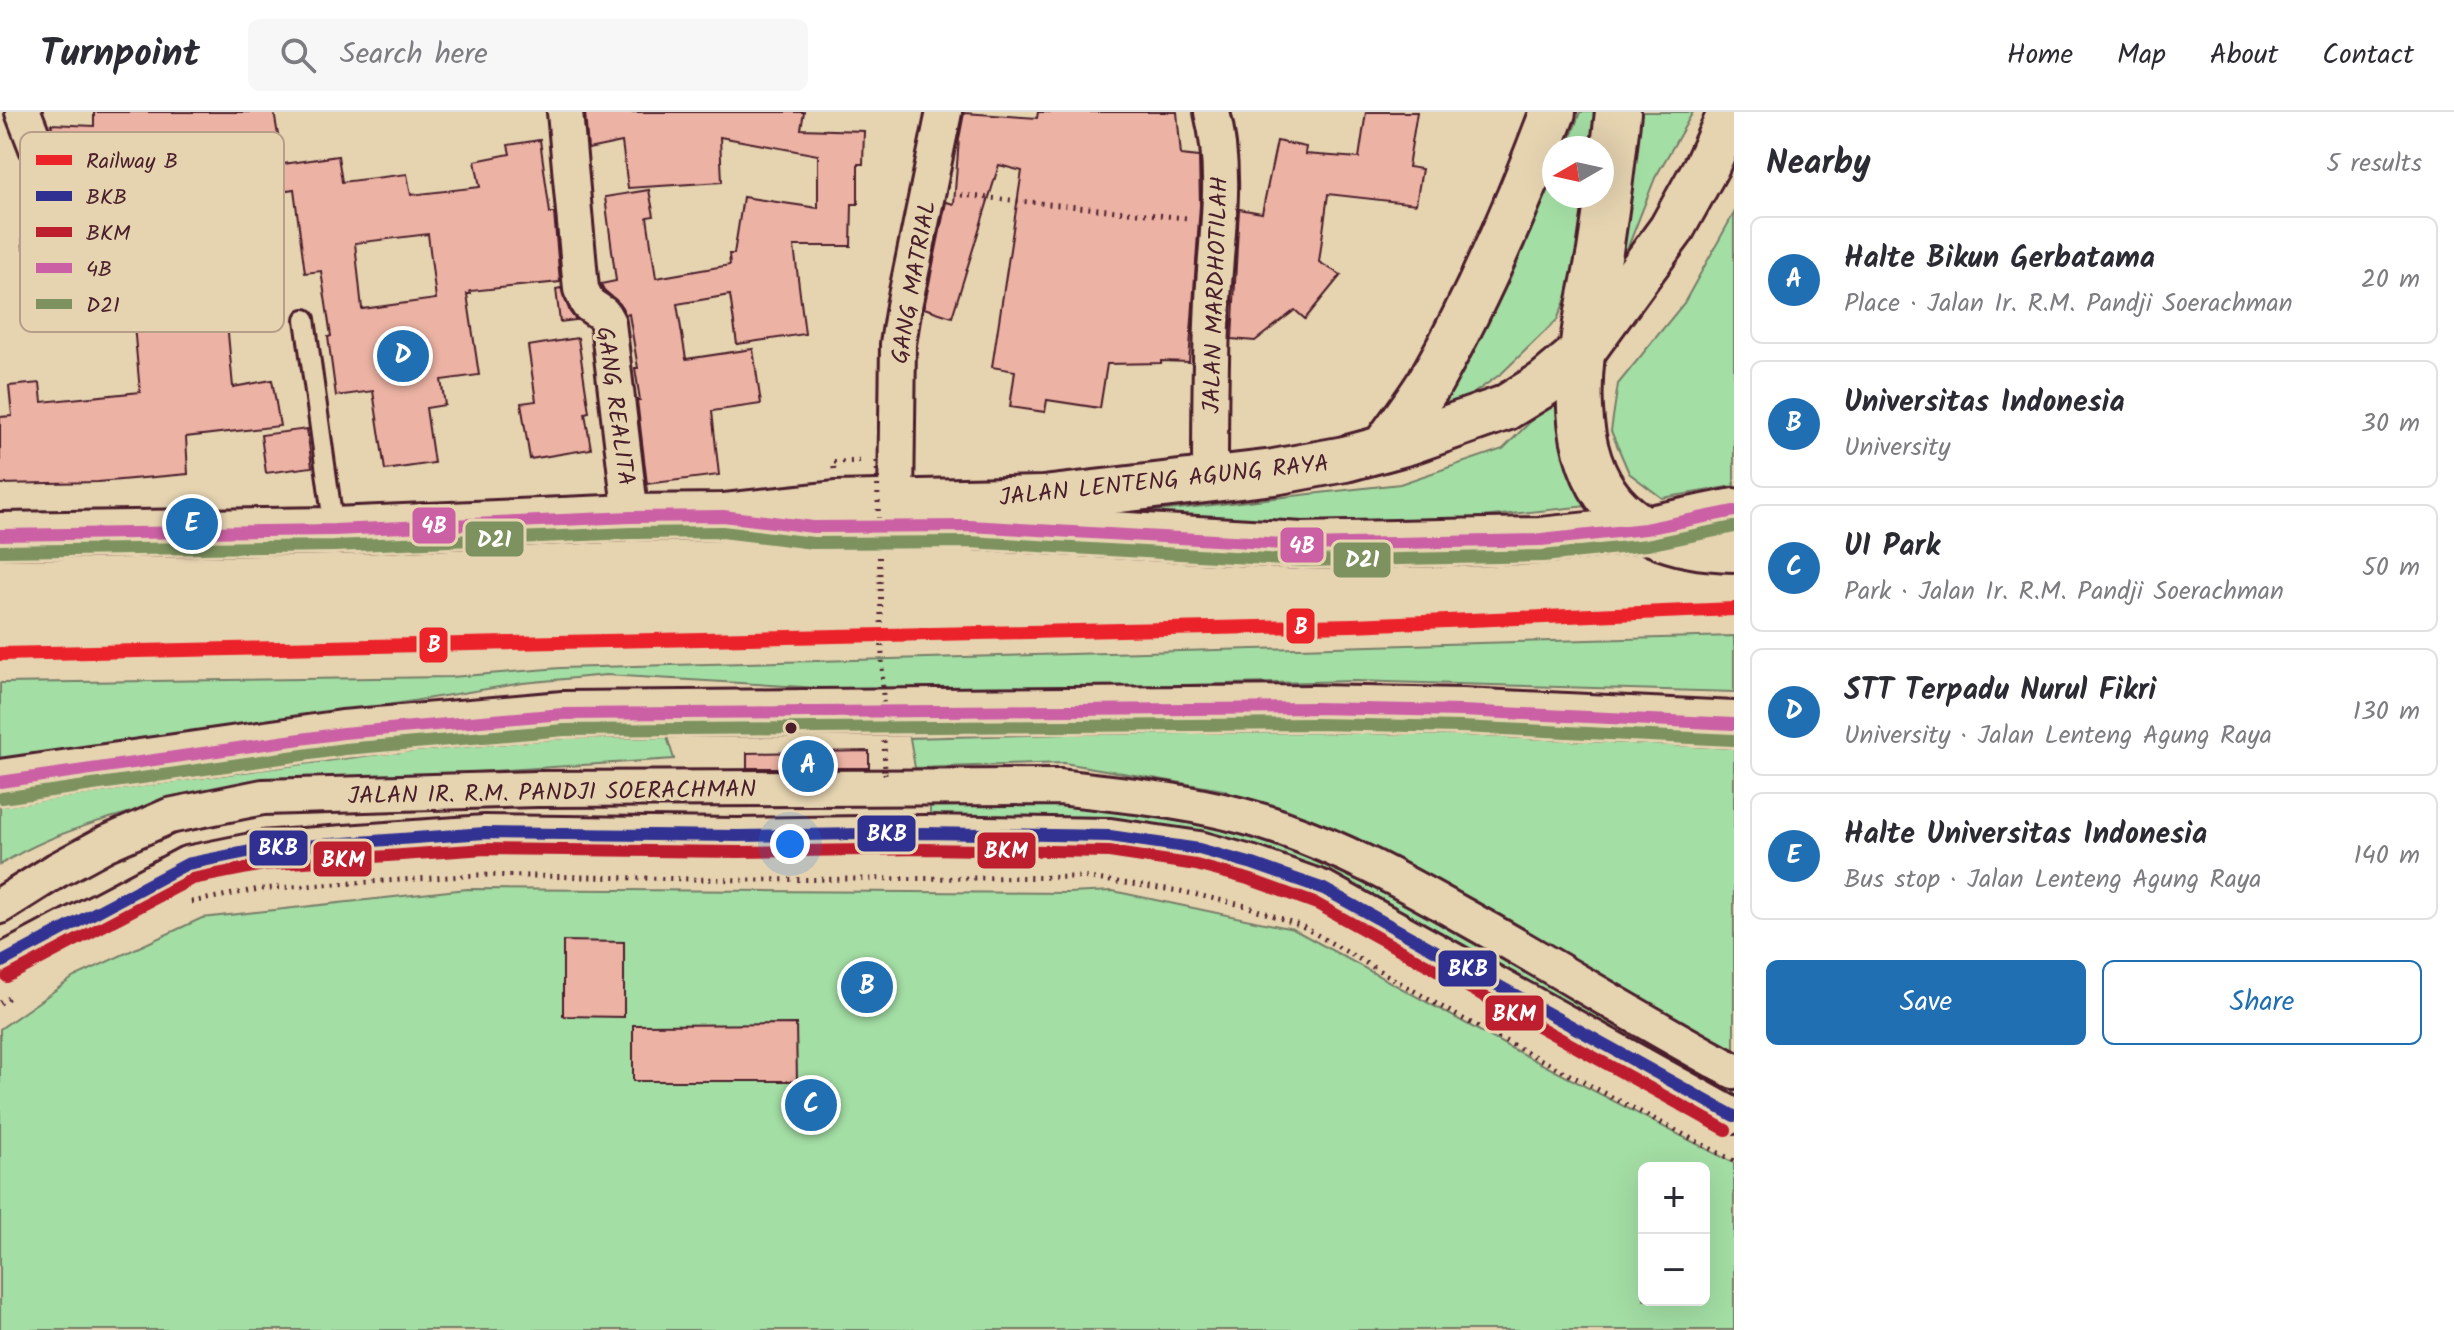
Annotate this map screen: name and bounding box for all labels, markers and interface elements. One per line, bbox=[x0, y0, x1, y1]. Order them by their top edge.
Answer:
search box bbox=[248, 19, 808, 91]
text: Turnpoint bbox=[40, 25, 200, 85]
text: Search here bbox=[340, 31, 488, 79]
icon: search bbox=[276, 33, 320, 77]
text: Home bbox=[2007, 33, 2073, 78]
text: Map bbox=[2117, 33, 2166, 78]
text: About bbox=[2210, 33, 2278, 78]
text: Contact bbox=[2322, 33, 2414, 78]
legend bbox=[20, 132, 284, 332]
north arrow bbox=[1542, 136, 1614, 208]
text: Nearby bbox=[1766, 137, 1871, 191]
text: 5 results bbox=[2326, 143, 2422, 185]
text: Railway B bbox=[86, 145, 178, 180]
street label: JALAN MARDHOTILAH bbox=[1193, 176, 1240, 414]
text: BKB bbox=[86, 181, 127, 216]
street label: GANG MATRIAL bbox=[881, 197, 948, 367]
text: BKM bbox=[86, 217, 131, 252]
text: Halte Bikun Gerbatama bbox=[1844, 235, 2155, 283]
text: 4B bbox=[86, 253, 112, 288]
text: A bbox=[1786, 259, 1802, 301]
text: 20 m bbox=[2361, 259, 2420, 301]
text: Place · Jalan Ir. R.M. Pandji Soerachman bbox=[1844, 283, 2293, 325]
text: D21 bbox=[86, 289, 120, 324]
street label: GANG REALITA bbox=[584, 324, 645, 488]
pin: D bbox=[377, 326, 429, 386]
text: Universitas Indonesia bbox=[1844, 379, 2125, 427]
text: B bbox=[1786, 403, 1802, 445]
text: 30 m bbox=[2361, 403, 2420, 445]
text: University bbox=[1844, 427, 1950, 469]
street label: JALAN LENTENG AGUNG RAYA bbox=[997, 445, 1331, 518]
pin: E bbox=[166, 494, 218, 554]
line badge: 4B bbox=[411, 506, 457, 545]
text: 4B bbox=[421, 510, 447, 545]
line badge: D21 bbox=[464, 520, 525, 558]
text: UI Park bbox=[1844, 523, 1940, 571]
text: D21 bbox=[477, 524, 511, 559]
line badge: 4B bbox=[1279, 526, 1325, 564]
text: 4B bbox=[1289, 530, 1315, 565]
line badge: D21 bbox=[1332, 541, 1392, 579]
text: D21 bbox=[1345, 544, 1379, 579]
text: C bbox=[1786, 547, 1802, 589]
text: 50 m bbox=[2362, 547, 2420, 589]
text: Park · Jalan Ir. R.M. Pandji Soerachman bbox=[1844, 571, 2284, 613]
line badge: B bbox=[1285, 607, 1316, 645]
text: B bbox=[1294, 611, 1308, 646]
line badge: B bbox=[418, 626, 449, 664]
text: B bbox=[427, 629, 441, 664]
text: STT Terpadu Nurul Fikri bbox=[1844, 667, 2156, 715]
text: D bbox=[1785, 691, 1803, 733]
text: 130 m bbox=[2353, 691, 2420, 733]
text: University · Jalan Lenteng Agung Raya bbox=[1844, 715, 2272, 757]
unlabelled marker bbox=[783, 720, 799, 736]
pin: A bbox=[782, 736, 834, 796]
street label: JALAN IR. R.M. PANDJI SOERACHMAN bbox=[348, 770, 756, 817]
text: Halte Universitas Indonesia bbox=[1844, 811, 2207, 859]
line badge: BKB bbox=[856, 814, 917, 853]
text: BKB bbox=[867, 818, 907, 853]
your location bbox=[770, 824, 810, 864]
line badge: BKB bbox=[248, 829, 309, 867]
line badge: BKM bbox=[976, 831, 1037, 870]
text: BKB bbox=[258, 832, 298, 867]
text: BKM bbox=[984, 835, 1028, 870]
text: E bbox=[1787, 835, 1801, 877]
text: 140 m bbox=[2353, 835, 2420, 877]
line badge: BKM bbox=[312, 840, 373, 878]
text: BKM bbox=[321, 844, 365, 879]
text: Bus stop · Jalan Lenteng Agung Raya bbox=[1844, 859, 2261, 901]
line badge: BKB bbox=[1437, 949, 1498, 988]
text: BKB bbox=[1448, 953, 1488, 988]
pin: B bbox=[841, 957, 893, 1017]
button: Save bbox=[1766, 960, 2086, 1045]
button: Share bbox=[2102, 960, 2422, 1045]
line badge: BKM bbox=[1484, 994, 1545, 1032]
text: BKM bbox=[1492, 998, 1536, 1033]
pin: C bbox=[785, 1075, 837, 1135]
map controls bbox=[1638, 1162, 1710, 1306]
button: + bbox=[1638, 1162, 1710, 1234]
button: − bbox=[1638, 1234, 1710, 1306]

